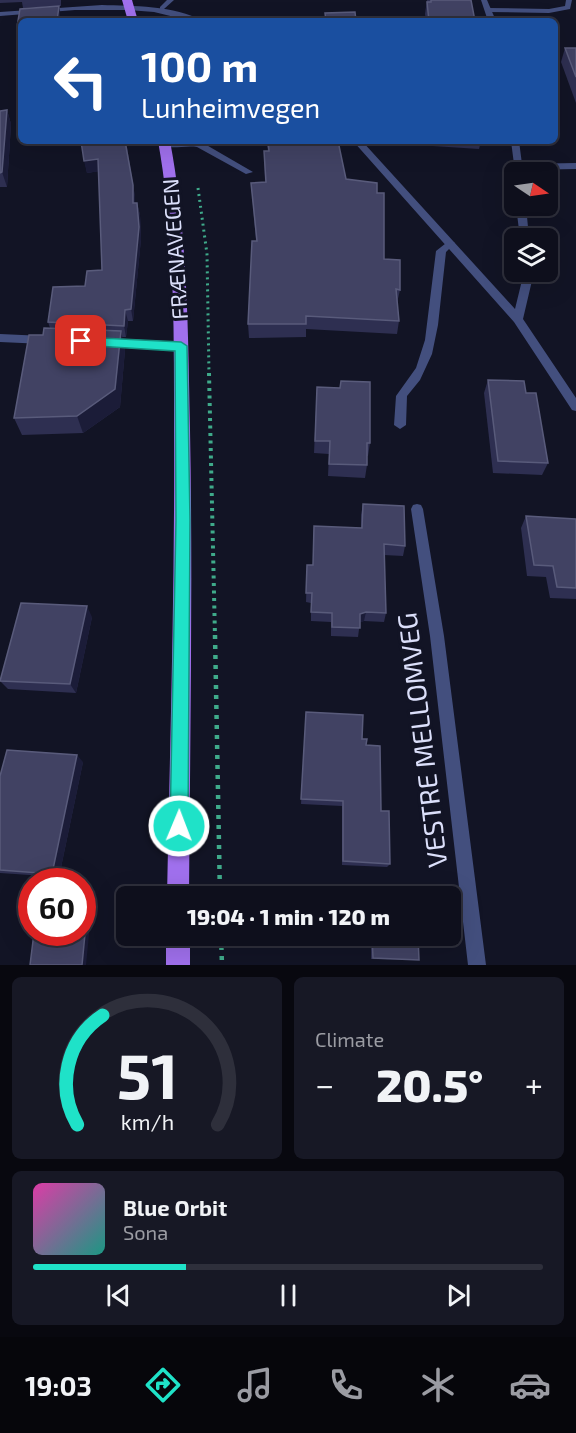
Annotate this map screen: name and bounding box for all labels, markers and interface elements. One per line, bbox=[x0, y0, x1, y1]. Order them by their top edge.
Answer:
text: 100 m bbox=[141, 40, 258, 90]
icon: left bbox=[42, 42, 120, 120]
text: Lunheimvegen bbox=[141, 91, 320, 123]
north arrow bbox=[504, 162, 558, 216]
map controls bbox=[504, 162, 558, 282]
street label: FRÆNAVEGEN bbox=[156, 178, 192, 320]
button: layers bbox=[504, 228, 558, 282]
pin bbox=[55, 315, 106, 366]
icon: arrive bbox=[64, 324, 97, 357]
street label: VESTRE MELLOMVEG bbox=[390, 611, 453, 869]
position arrow bbox=[147, 794, 211, 858]
speed limit sign: 60 bbox=[18, 868, 96, 946]
text: 19:04 · 1 min · 120 m bbox=[187, 903, 390, 929]
text: Climate bbox=[315, 1027, 384, 1051]
text: 51 bbox=[116, 1037, 178, 1112]
text: 20.5° bbox=[376, 1057, 483, 1111]
text: − bbox=[315, 1064, 334, 1104]
text: + bbox=[525, 1064, 543, 1104]
text: km/h bbox=[120, 1109, 174, 1134]
text: Blue Orbit bbox=[123, 1194, 227, 1220]
text: Sona bbox=[123, 1220, 168, 1244]
icon: previous bbox=[102, 1279, 135, 1312]
icon: pause bbox=[272, 1279, 305, 1312]
icon: next bbox=[442, 1279, 475, 1312]
icon: directions bbox=[142, 1364, 184, 1406]
icon: music bbox=[234, 1364, 276, 1406]
icon: phone bbox=[325, 1364, 367, 1406]
icon: climate bbox=[417, 1364, 459, 1406]
icon: car bbox=[509, 1364, 551, 1406]
text: 19:03 bbox=[25, 1369, 92, 1401]

